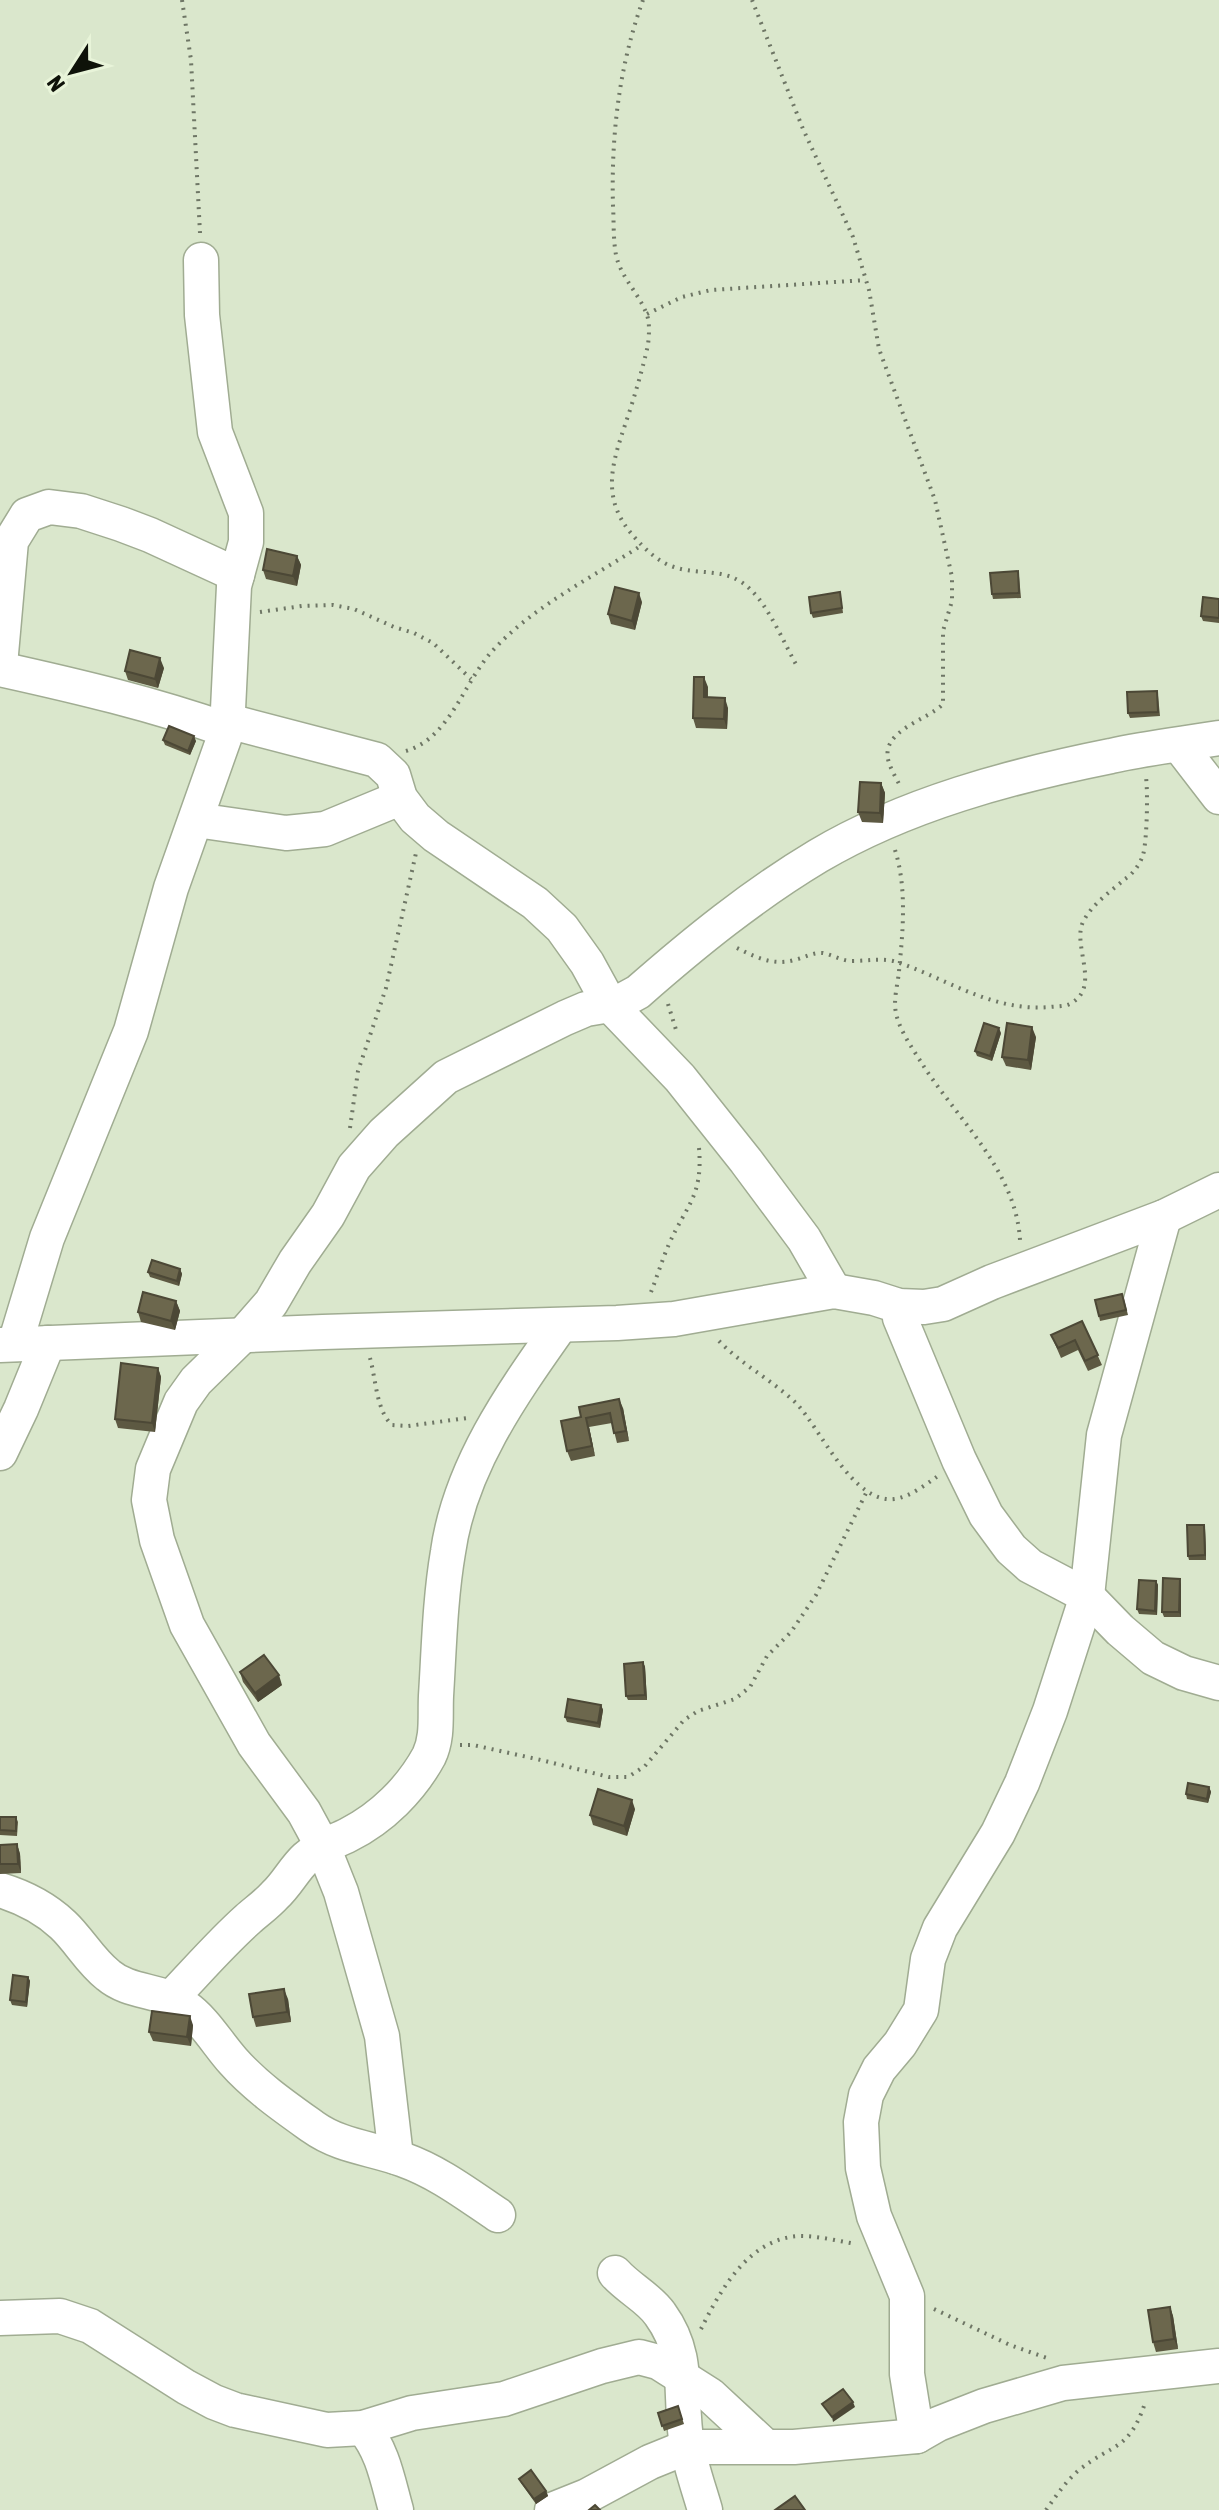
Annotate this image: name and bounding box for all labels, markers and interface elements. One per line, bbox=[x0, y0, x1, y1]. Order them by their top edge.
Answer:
north arrow bbox=[32, 32, 112, 112]
text: N bbox=[41, 71, 70, 97]

